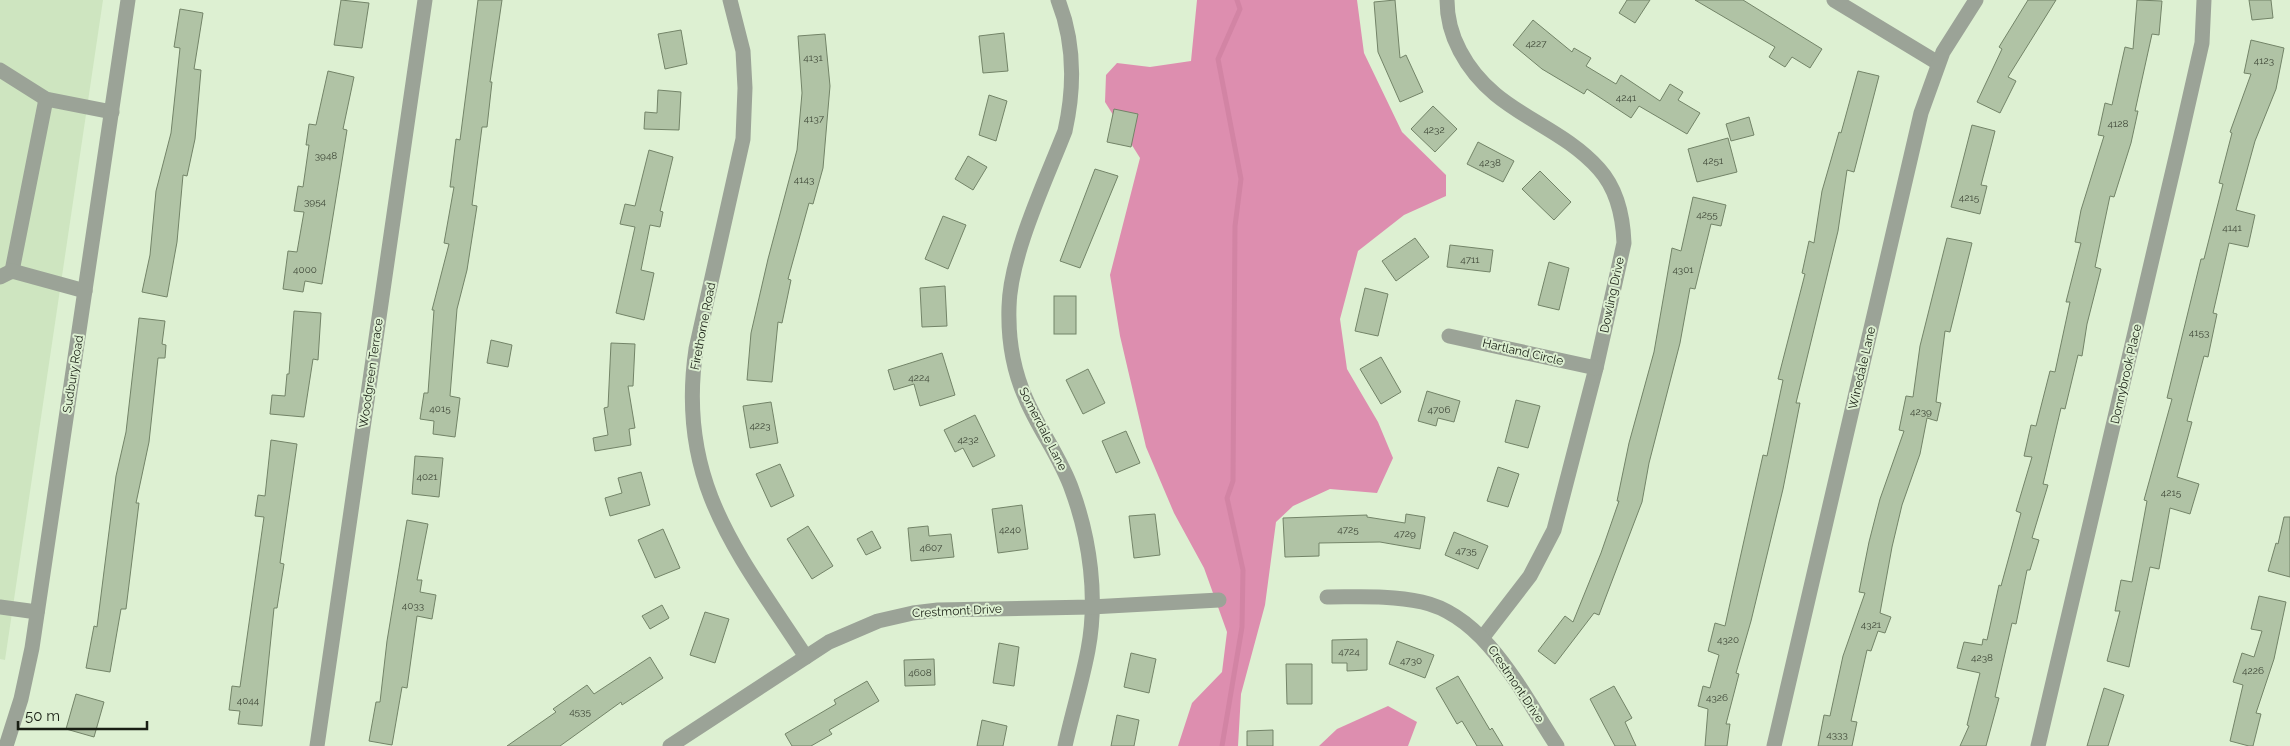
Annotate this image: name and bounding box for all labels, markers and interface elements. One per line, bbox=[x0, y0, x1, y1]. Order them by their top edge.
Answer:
house number: 4227 bbox=[1525, 38, 1547, 49]
house number: 4131 bbox=[803, 52, 823, 63]
house number: 4123 bbox=[2254, 55, 2274, 66]
house number: 4241 bbox=[1616, 92, 1637, 103]
house number: 4137 bbox=[804, 113, 825, 124]
house number: 4128 bbox=[2108, 118, 2129, 129]
house number: 4232 bbox=[1423, 124, 1445, 135]
house number: 3948 bbox=[315, 150, 337, 161]
house number: 4251 bbox=[1703, 155, 1724, 166]
house number: 4238 bbox=[1479, 157, 1501, 168]
house number: 4143 bbox=[794, 174, 814, 185]
house number: 4215 bbox=[1959, 192, 1980, 203]
house number: 3954 bbox=[304, 196, 327, 207]
house number: 4255 bbox=[1696, 209, 1718, 220]
house number: 4141 bbox=[2222, 222, 2242, 233]
house number: 4711 bbox=[1460, 254, 1480, 265]
street label: Dowling Drive bbox=[1597, 256, 1627, 334]
house number: 4000 bbox=[293, 264, 317, 275]
house number: 4301 bbox=[1672, 264, 1694, 275]
street label: Firethorne Road bbox=[688, 281, 718, 371]
street label: Woodgreen Terrace bbox=[356, 317, 386, 429]
street label: Donnybrook Place bbox=[2108, 323, 2144, 425]
street label: Winedale Lane bbox=[1846, 325, 1878, 411]
house number: 4153 bbox=[2189, 327, 2209, 338]
street label: Sudbury Road bbox=[60, 334, 86, 414]
street label: Hartland Circle bbox=[1481, 336, 1565, 368]
house number: 4224 bbox=[908, 372, 930, 383]
street label: Somerdale Lane bbox=[1016, 385, 1070, 473]
house number: 4015 bbox=[429, 403, 451, 414]
house number: 4706 bbox=[1428, 404, 1450, 415]
house number: 4239 bbox=[1910, 406, 1932, 417]
house number: 4223 bbox=[749, 420, 771, 431]
house number: 4232 bbox=[957, 434, 979, 445]
house number: 4021 bbox=[416, 471, 438, 482]
house number: 4215 bbox=[2161, 487, 2182, 498]
house number: 4240 bbox=[999, 524, 1021, 535]
house number: 4725 bbox=[1337, 524, 1359, 535]
house number: 4729 bbox=[1394, 528, 1416, 539]
house number: 4607 bbox=[920, 542, 943, 553]
house number: 4735 bbox=[1455, 545, 1477, 556]
house number: 4033 bbox=[402, 600, 424, 611]
street label: Crestmont Drive bbox=[912, 602, 1002, 620]
house number: 4321 bbox=[1861, 619, 1882, 630]
house number: 4320 bbox=[1717, 634, 1739, 645]
street label: Crestmont Drive bbox=[1485, 643, 1547, 725]
house number: 4724 bbox=[1338, 646, 1360, 657]
house number: 4238 bbox=[1971, 652, 1993, 663]
house number: 4730 bbox=[1400, 655, 1422, 666]
house number: 4226 bbox=[2242, 665, 2264, 676]
house number: 4608 bbox=[908, 667, 932, 678]
house number: 4326 bbox=[1706, 692, 1728, 703]
house number: 4044 bbox=[237, 695, 260, 706]
scale bar bbox=[18, 698, 146, 730]
house number: 4535 bbox=[569, 706, 591, 717]
text: 50 m bbox=[25, 707, 60, 725]
house number: 4333 bbox=[1826, 729, 1848, 740]

